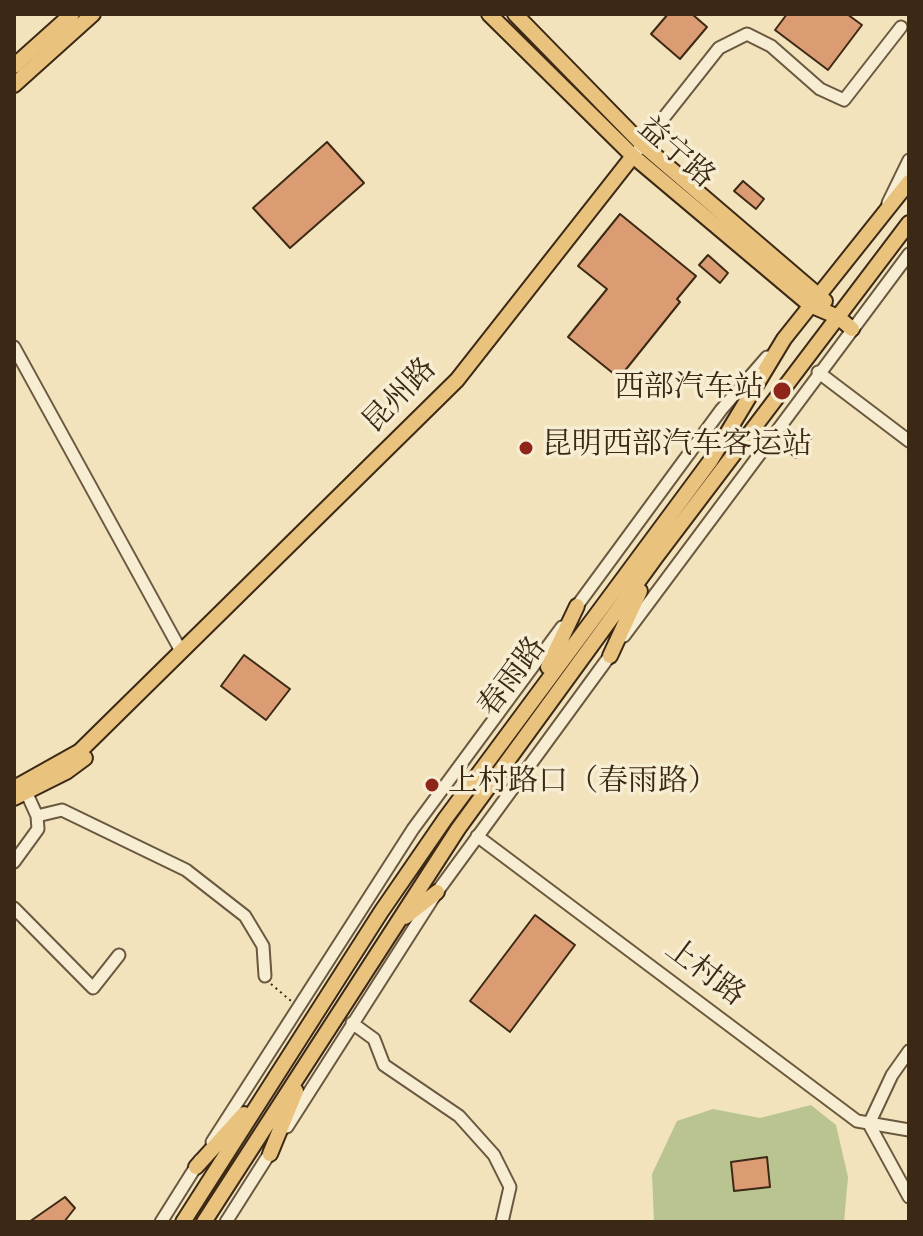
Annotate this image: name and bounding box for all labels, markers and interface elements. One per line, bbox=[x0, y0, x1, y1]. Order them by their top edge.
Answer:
street label: 益宁路 bbox=[628, 112, 720, 198]
street label: 昆州路 bbox=[358, 353, 446, 443]
place label: 西部汽车站 bbox=[614, 373, 764, 409]
marker: 西部汽车站 bbox=[771, 380, 793, 402]
place label: 昆明西部汽车客运站 bbox=[542, 430, 812, 466]
marker: 昆明西部汽车客运站 bbox=[517, 439, 535, 457]
street label: 春雨路 bbox=[474, 632, 556, 726]
place label: 上村路口（春雨路） bbox=[448, 767, 718, 803]
marker: 上村路口（春雨路） bbox=[423, 776, 441, 794]
street label: 上村路 bbox=[656, 934, 750, 1016]

